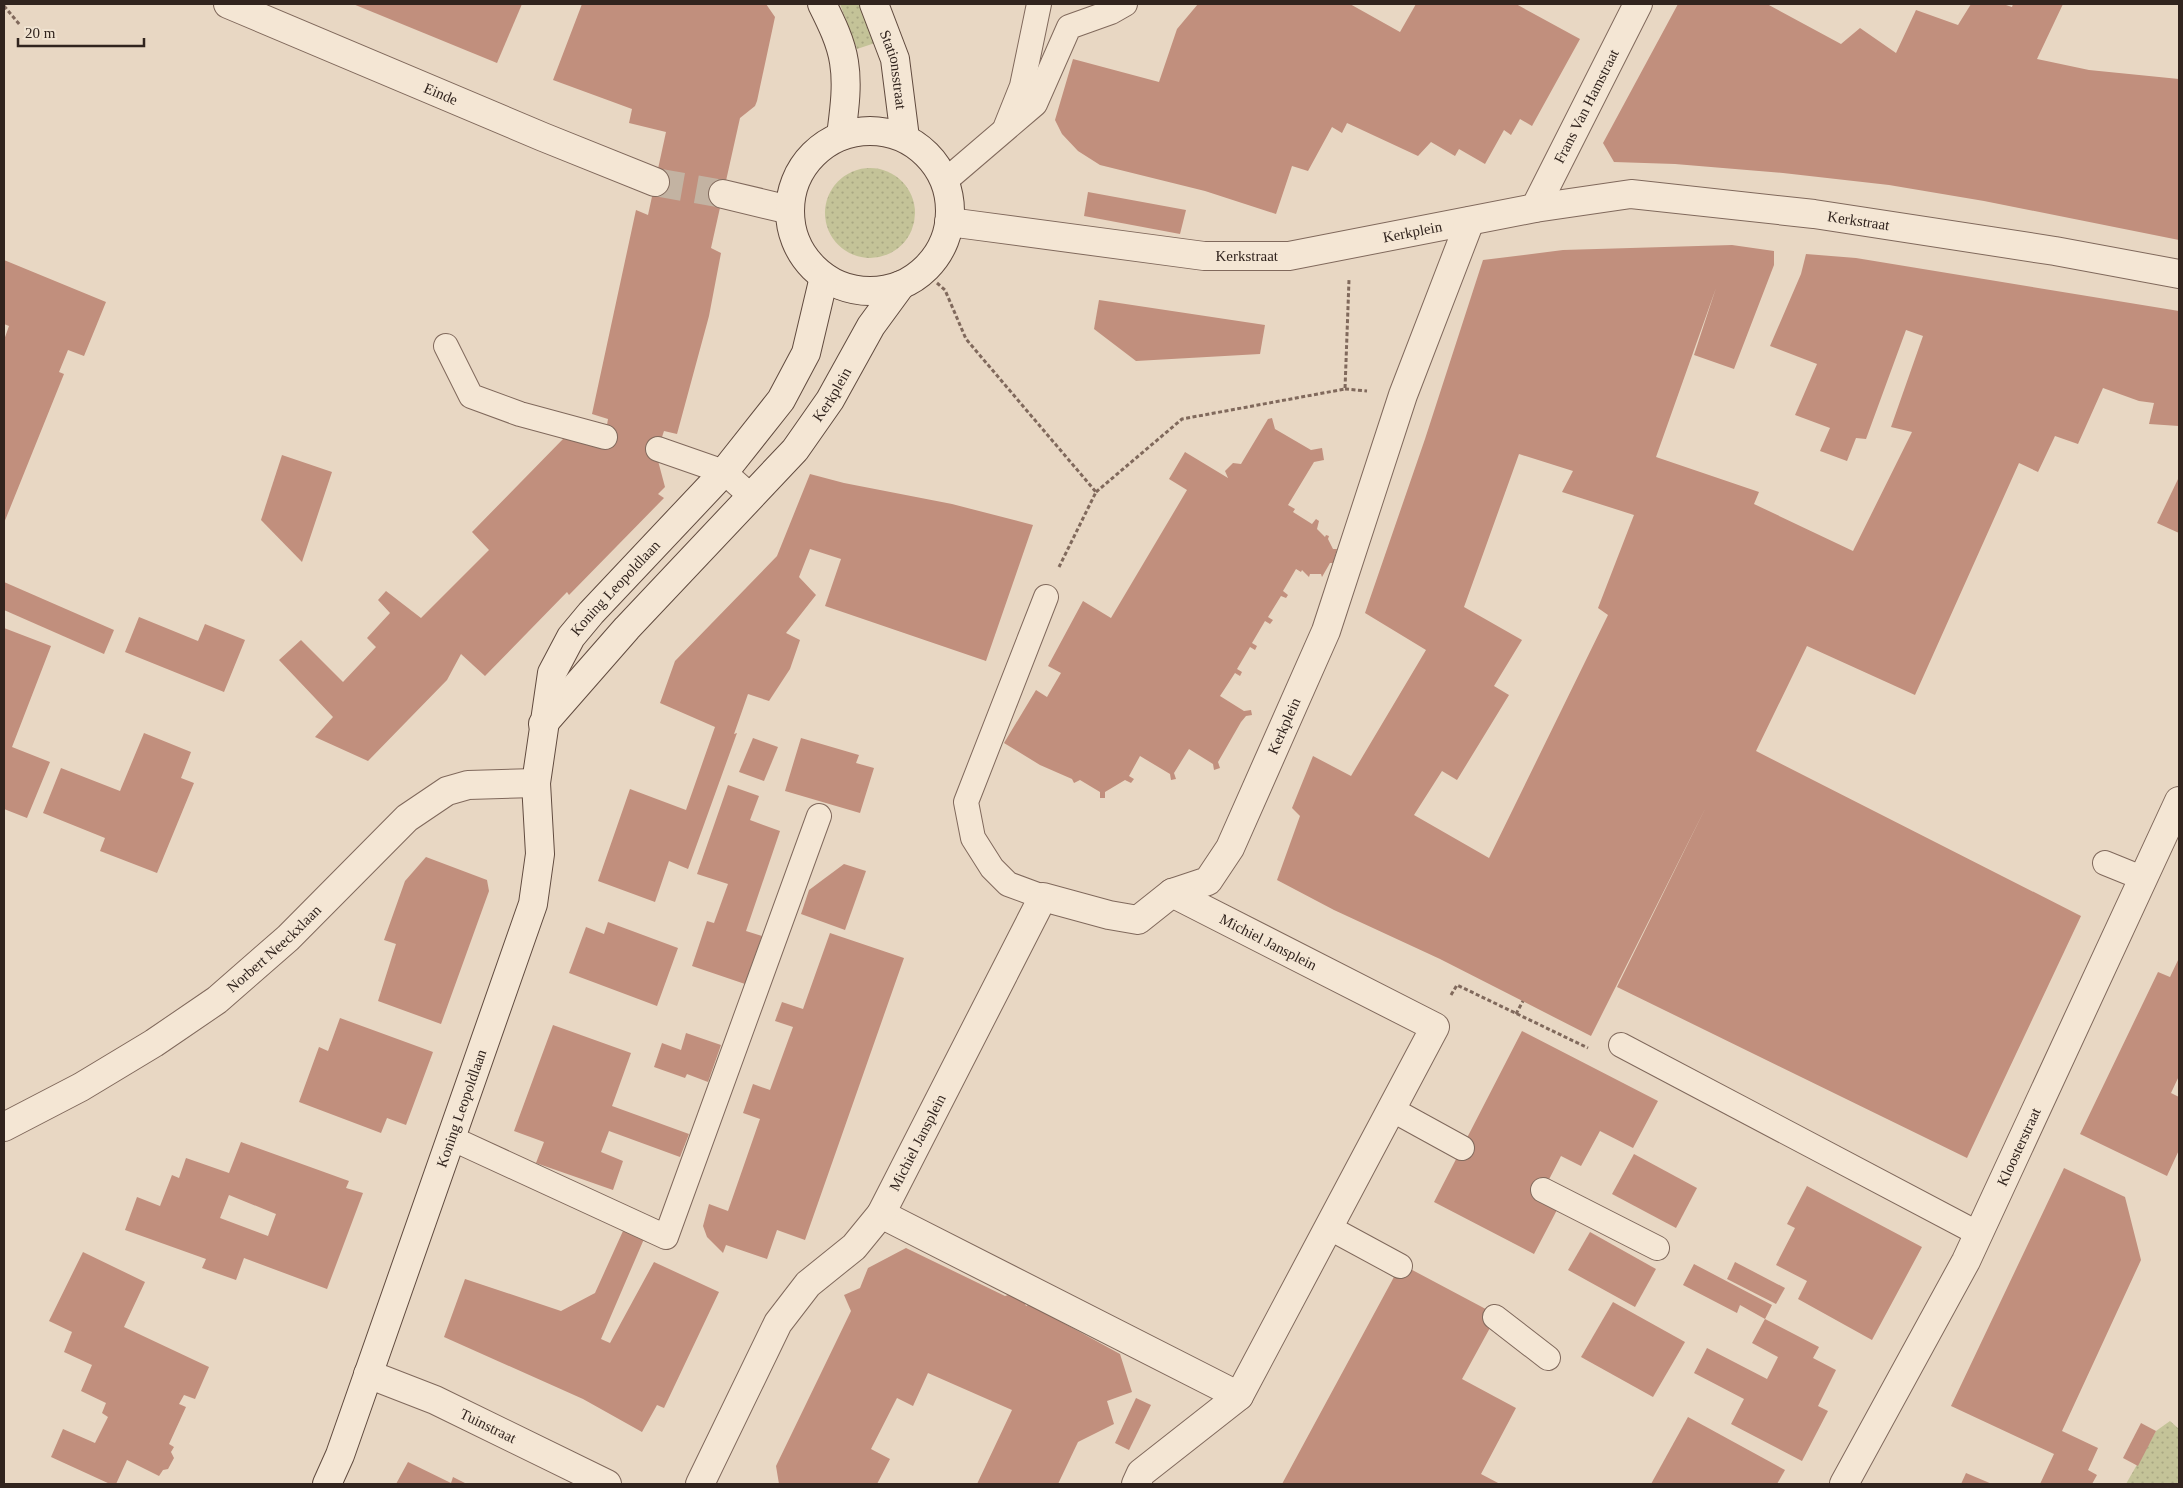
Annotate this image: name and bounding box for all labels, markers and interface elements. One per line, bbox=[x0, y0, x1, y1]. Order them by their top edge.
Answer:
scale bar bbox=[18, 15, 144, 47]
text: 20 m bbox=[25, 25, 56, 41]
street label: Stationsstraat bbox=[877, 28, 909, 111]
street label: Frans Van Hamstraat bbox=[1551, 46, 1622, 166]
street label: Einde bbox=[422, 80, 460, 108]
street label: Kerkstraat bbox=[1826, 208, 1891, 234]
street label: Kerkplein bbox=[1381, 218, 1444, 246]
street label: Kerkstraat bbox=[1215, 248, 1279, 264]
street label: Kerkplein bbox=[809, 364, 855, 425]
street label: Koning Leopoldlaan bbox=[567, 537, 663, 639]
street label: Kerkplein bbox=[1265, 695, 1304, 757]
street label: Norbert Neeckxlaan bbox=[224, 901, 324, 995]
street label: Michiel Jansplein bbox=[1217, 911, 1320, 974]
street label: Koning Leopoldlaan bbox=[433, 1047, 490, 1169]
street label: Michiel Jansplein bbox=[886, 1091, 949, 1194]
street label: Kloosterstraat bbox=[1994, 1105, 2044, 1188]
street label: Tuinstraat bbox=[458, 1406, 520, 1447]

